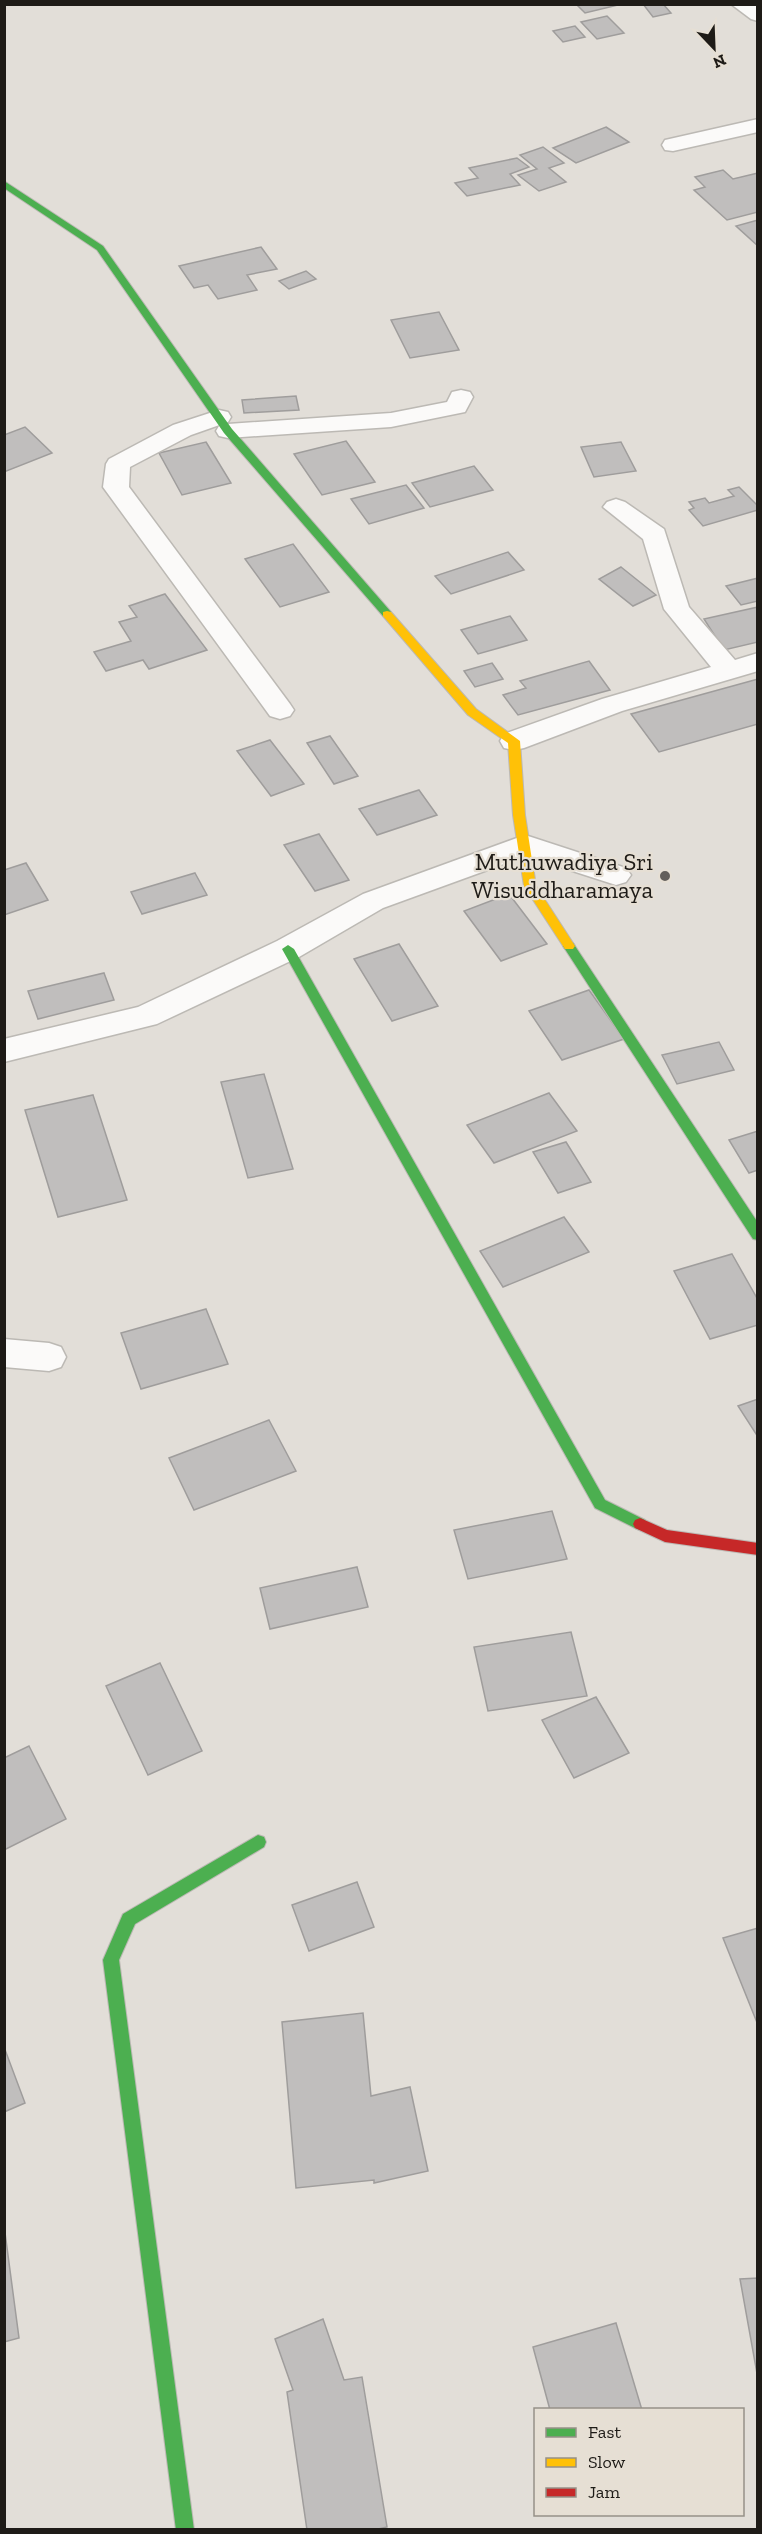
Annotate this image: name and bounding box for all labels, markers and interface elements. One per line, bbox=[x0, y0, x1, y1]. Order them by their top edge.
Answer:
north arrow bbox=[684, 18, 744, 78]
text: N bbox=[710, 50, 729, 72]
place label: Muthuwadiya Sri Wisuddharamaya bbox=[472, 847, 653, 904]
marker: Muthuwadiya Sri Wisuddharamaya bbox=[658, 869, 672, 883]
legend bbox=[534, 2408, 744, 2516]
text: Fast bbox=[588, 2421, 621, 2443]
text: Slow bbox=[588, 2451, 625, 2473]
text: Jam bbox=[588, 2481, 620, 2503]

